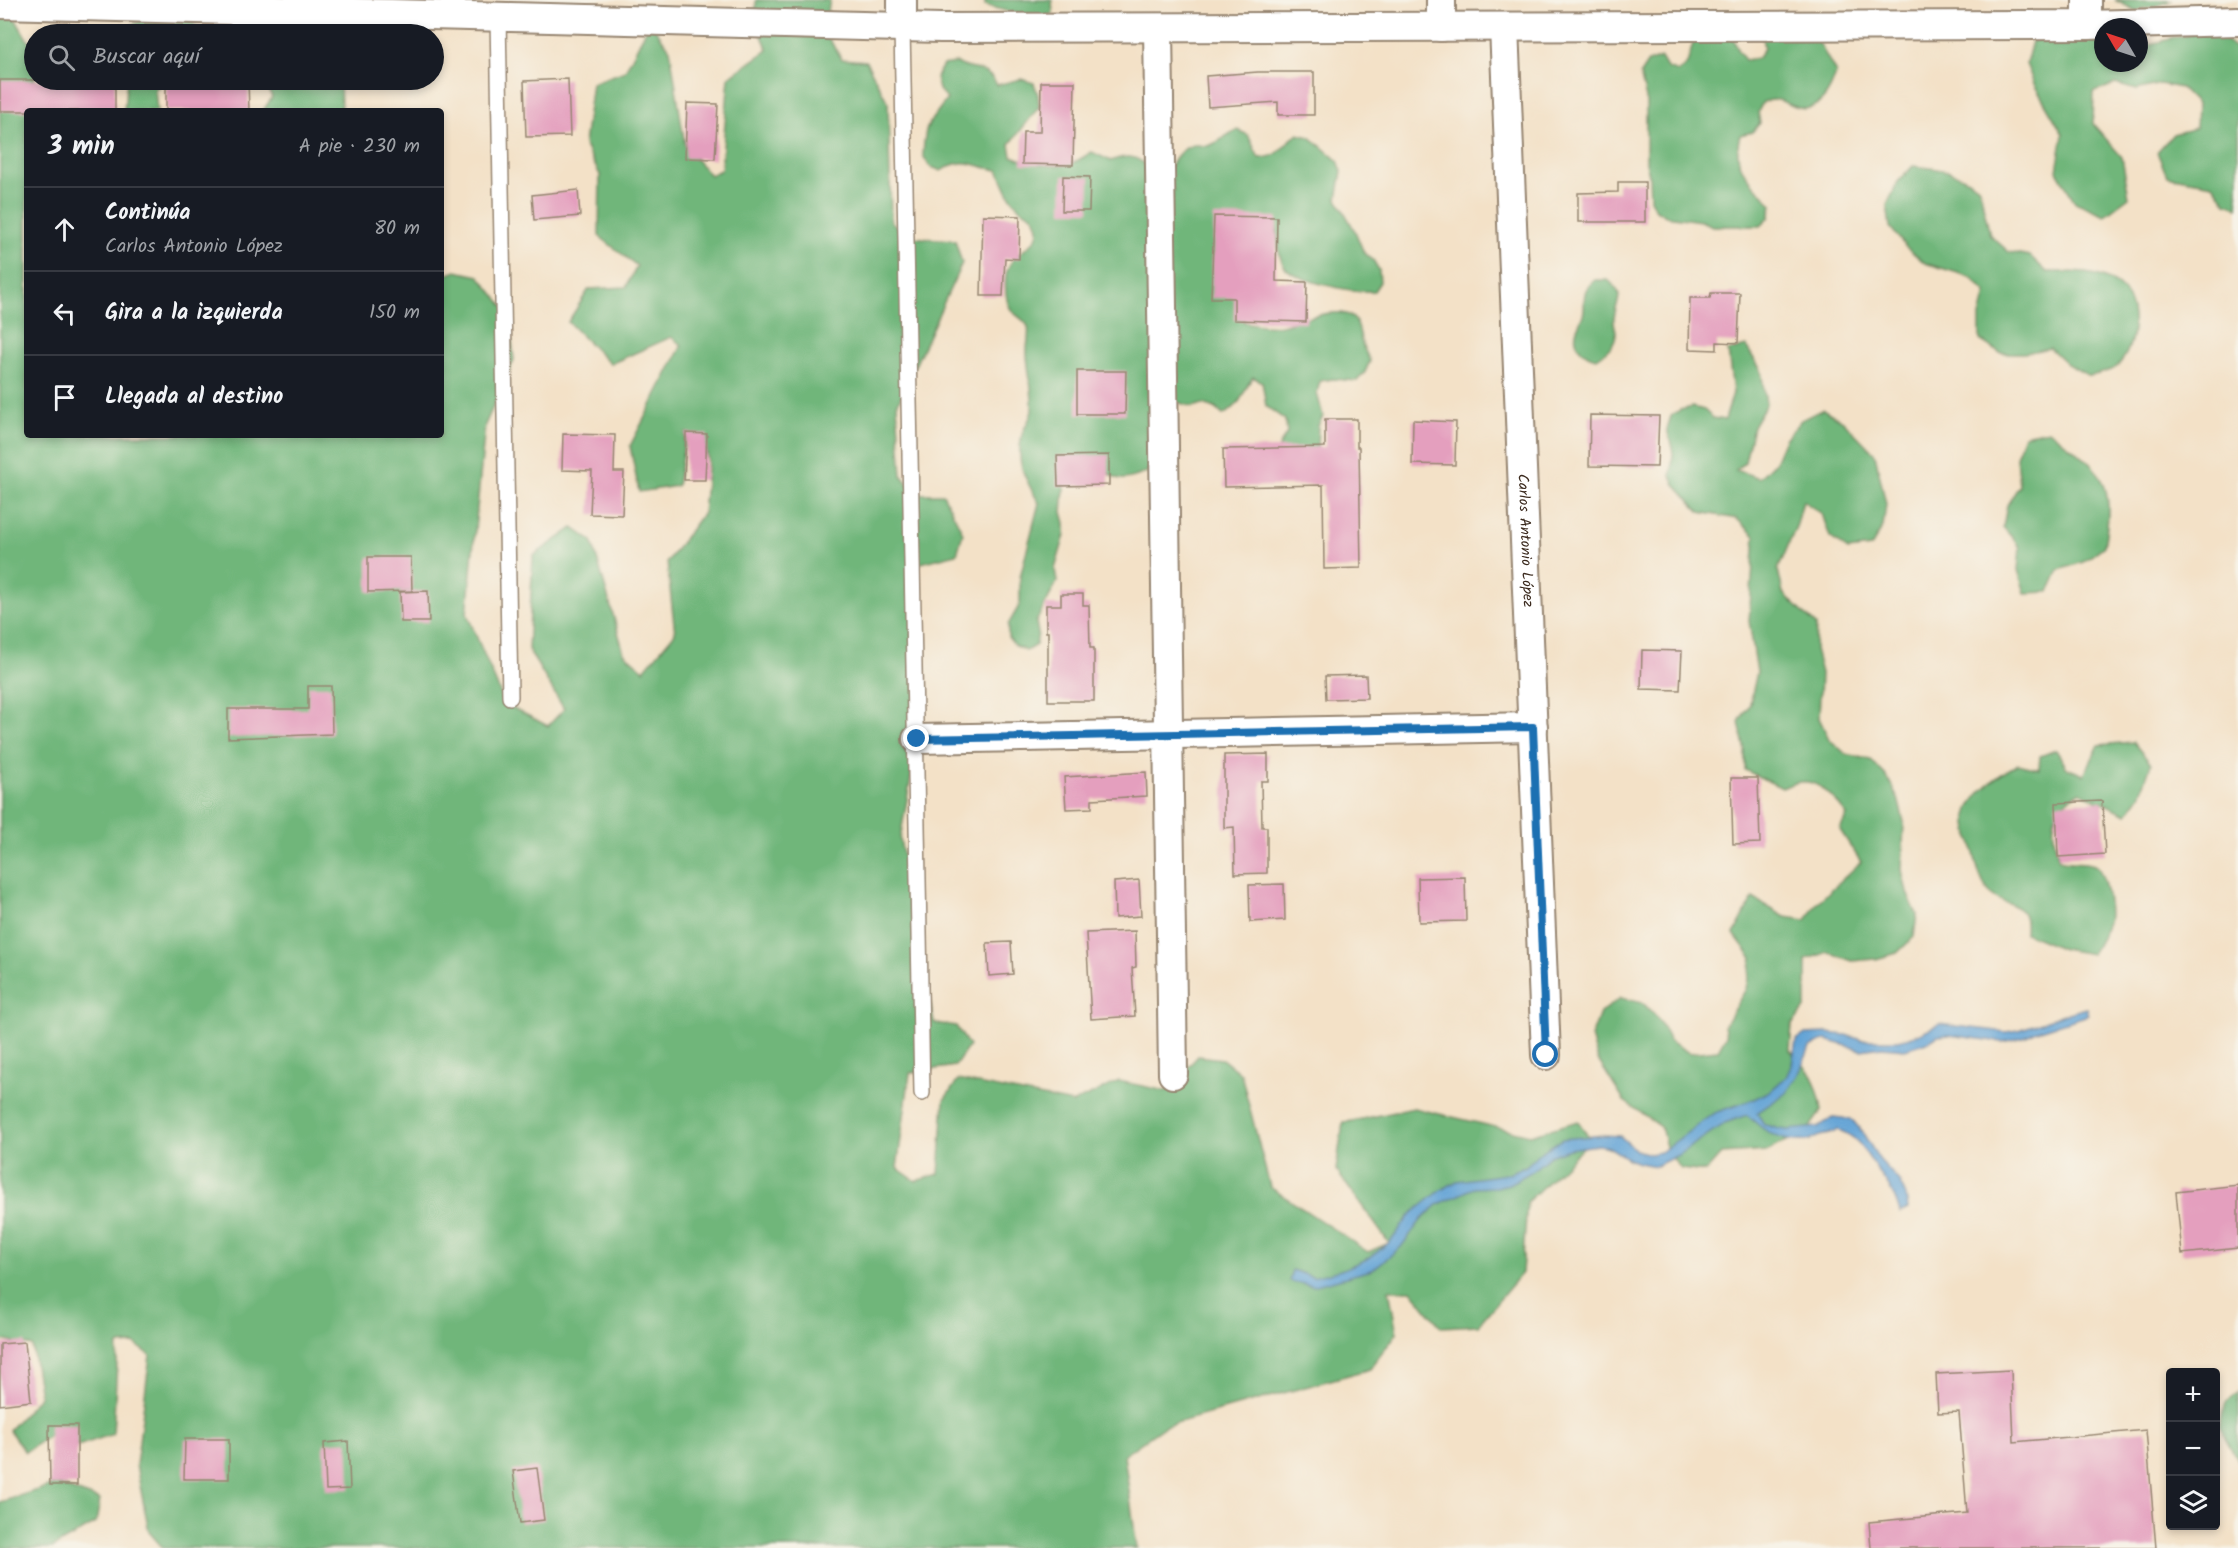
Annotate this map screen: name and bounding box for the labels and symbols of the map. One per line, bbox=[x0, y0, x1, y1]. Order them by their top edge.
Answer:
north arrow bbox=[2094, 18, 2148, 72]
street label: Carlos Antonio López bbox=[1510, 473, 1540, 608]
route end bbox=[903, 725, 929, 751]
route start bbox=[1532, 1041, 1558, 1067]

